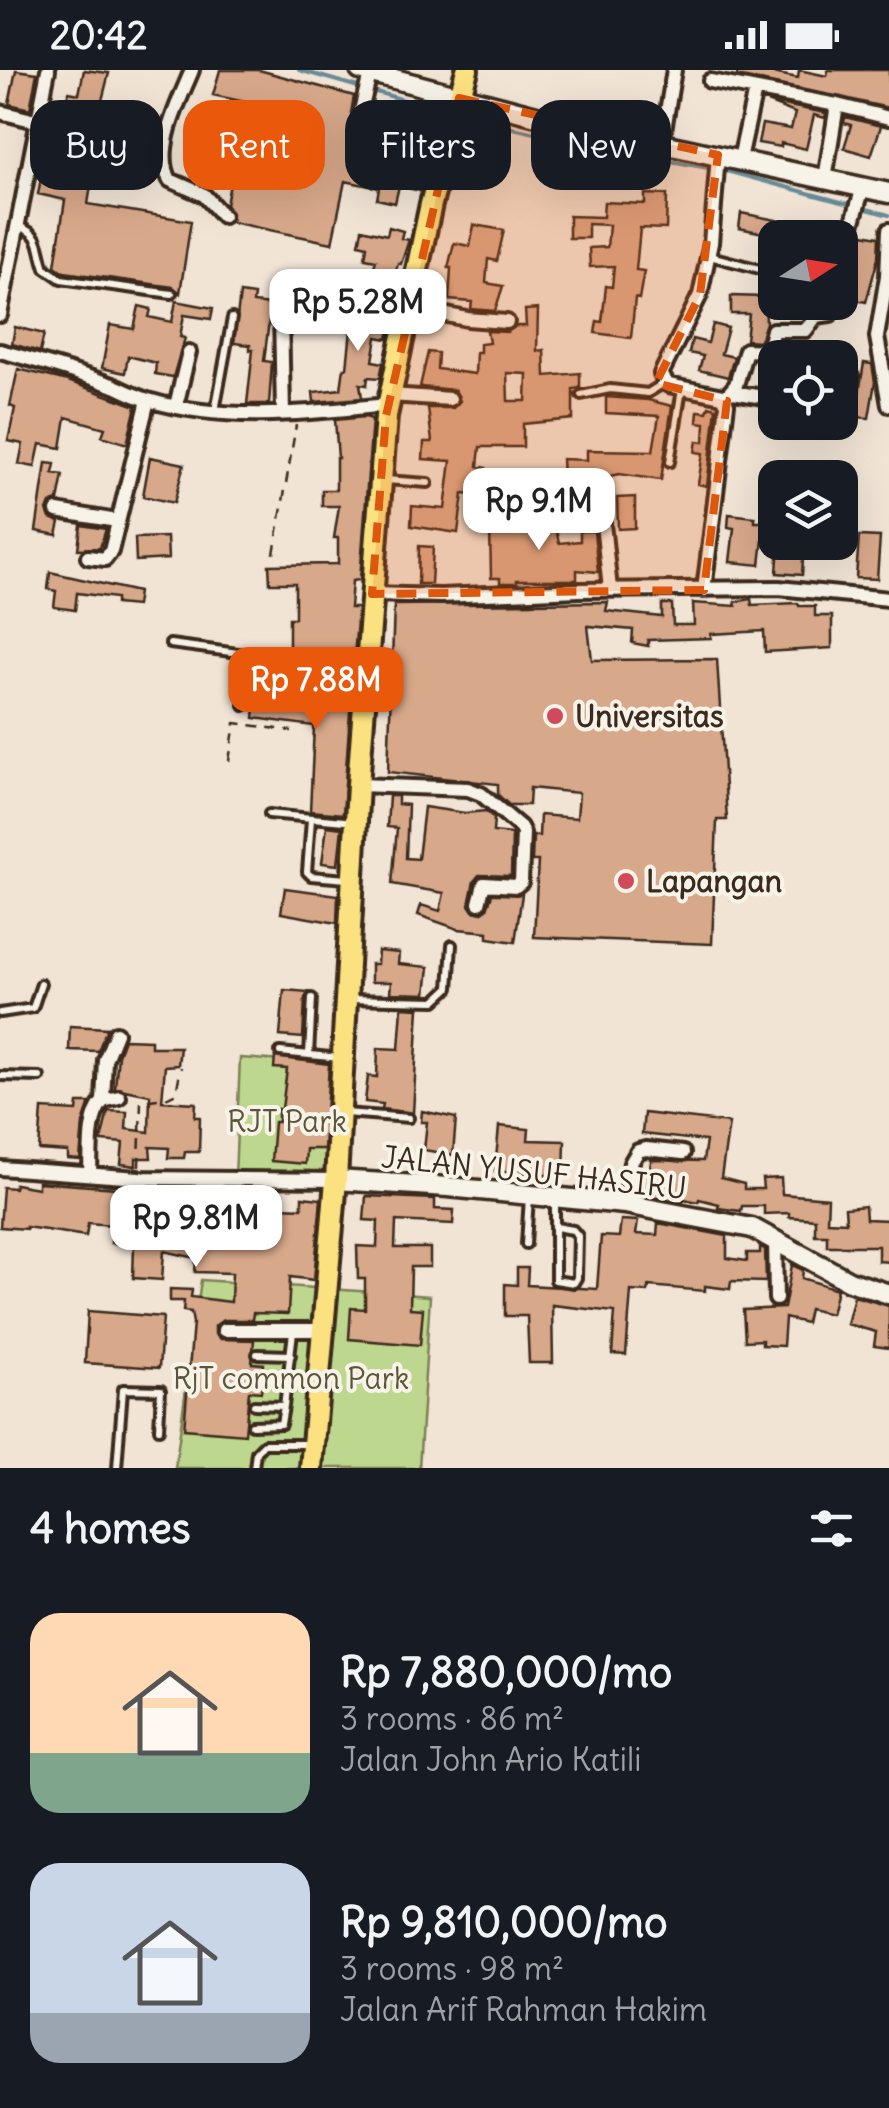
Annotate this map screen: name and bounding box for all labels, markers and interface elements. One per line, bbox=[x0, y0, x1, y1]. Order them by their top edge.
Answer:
text: 20:42 bbox=[50, 12, 147, 59]
chip: Buy bbox=[30, 100, 163, 190]
chip: Rent bbox=[183, 100, 325, 190]
chip: Filters bbox=[345, 100, 511, 190]
chip: New bbox=[531, 100, 671, 190]
north arrow bbox=[758, 220, 858, 320]
map controls bbox=[758, 220, 858, 560]
pin: Rp 5.28M bbox=[255, 269, 461, 354]
text: Rp 5.28M bbox=[291, 281, 425, 322]
button: locate bbox=[758, 340, 858, 440]
button: layers bbox=[758, 460, 858, 560]
pin: Rp 9.1M bbox=[447, 468, 631, 553]
text: Rp 9.1M bbox=[485, 480, 593, 521]
pin: Rp 7.88M bbox=[213, 647, 419, 732]
text: Rp 7.88M bbox=[250, 659, 382, 700]
place label: Universitas bbox=[575, 697, 724, 735]
marker: Universitas bbox=[544, 705, 566, 727]
place label: Lapangan bbox=[646, 862, 782, 900]
marker: Lapangan bbox=[615, 870, 637, 892]
park label: RJT Park bbox=[227, 1102, 347, 1140]
street label: JALAN YUSUF HASIRU bbox=[379, 1137, 689, 1207]
pin: Rp 9.81M bbox=[93, 1185, 299, 1270]
text: Rp 9.81M bbox=[132, 1197, 260, 1238]
park label: RjT common Park bbox=[173, 1359, 409, 1397]
icon: filters bbox=[804, 1501, 859, 1556]
text: 4 homes bbox=[30, 1502, 191, 1554]
text: Rp 7,880,000/mo bbox=[340, 1646, 672, 1698]
icon: home bbox=[110, 1653, 230, 1773]
text: 3 rooms · 86 m² bbox=[340, 1698, 564, 1739]
text: Jalan John Ario Katili bbox=[340, 1739, 641, 1780]
text: Rp 9,810,000/mo bbox=[340, 1896, 668, 1948]
icon: home bbox=[110, 1903, 230, 2023]
text: 3 rooms · 98 m² bbox=[340, 1948, 564, 1989]
text: Jalan Arif Rahman Hakim bbox=[340, 1989, 707, 2030]

